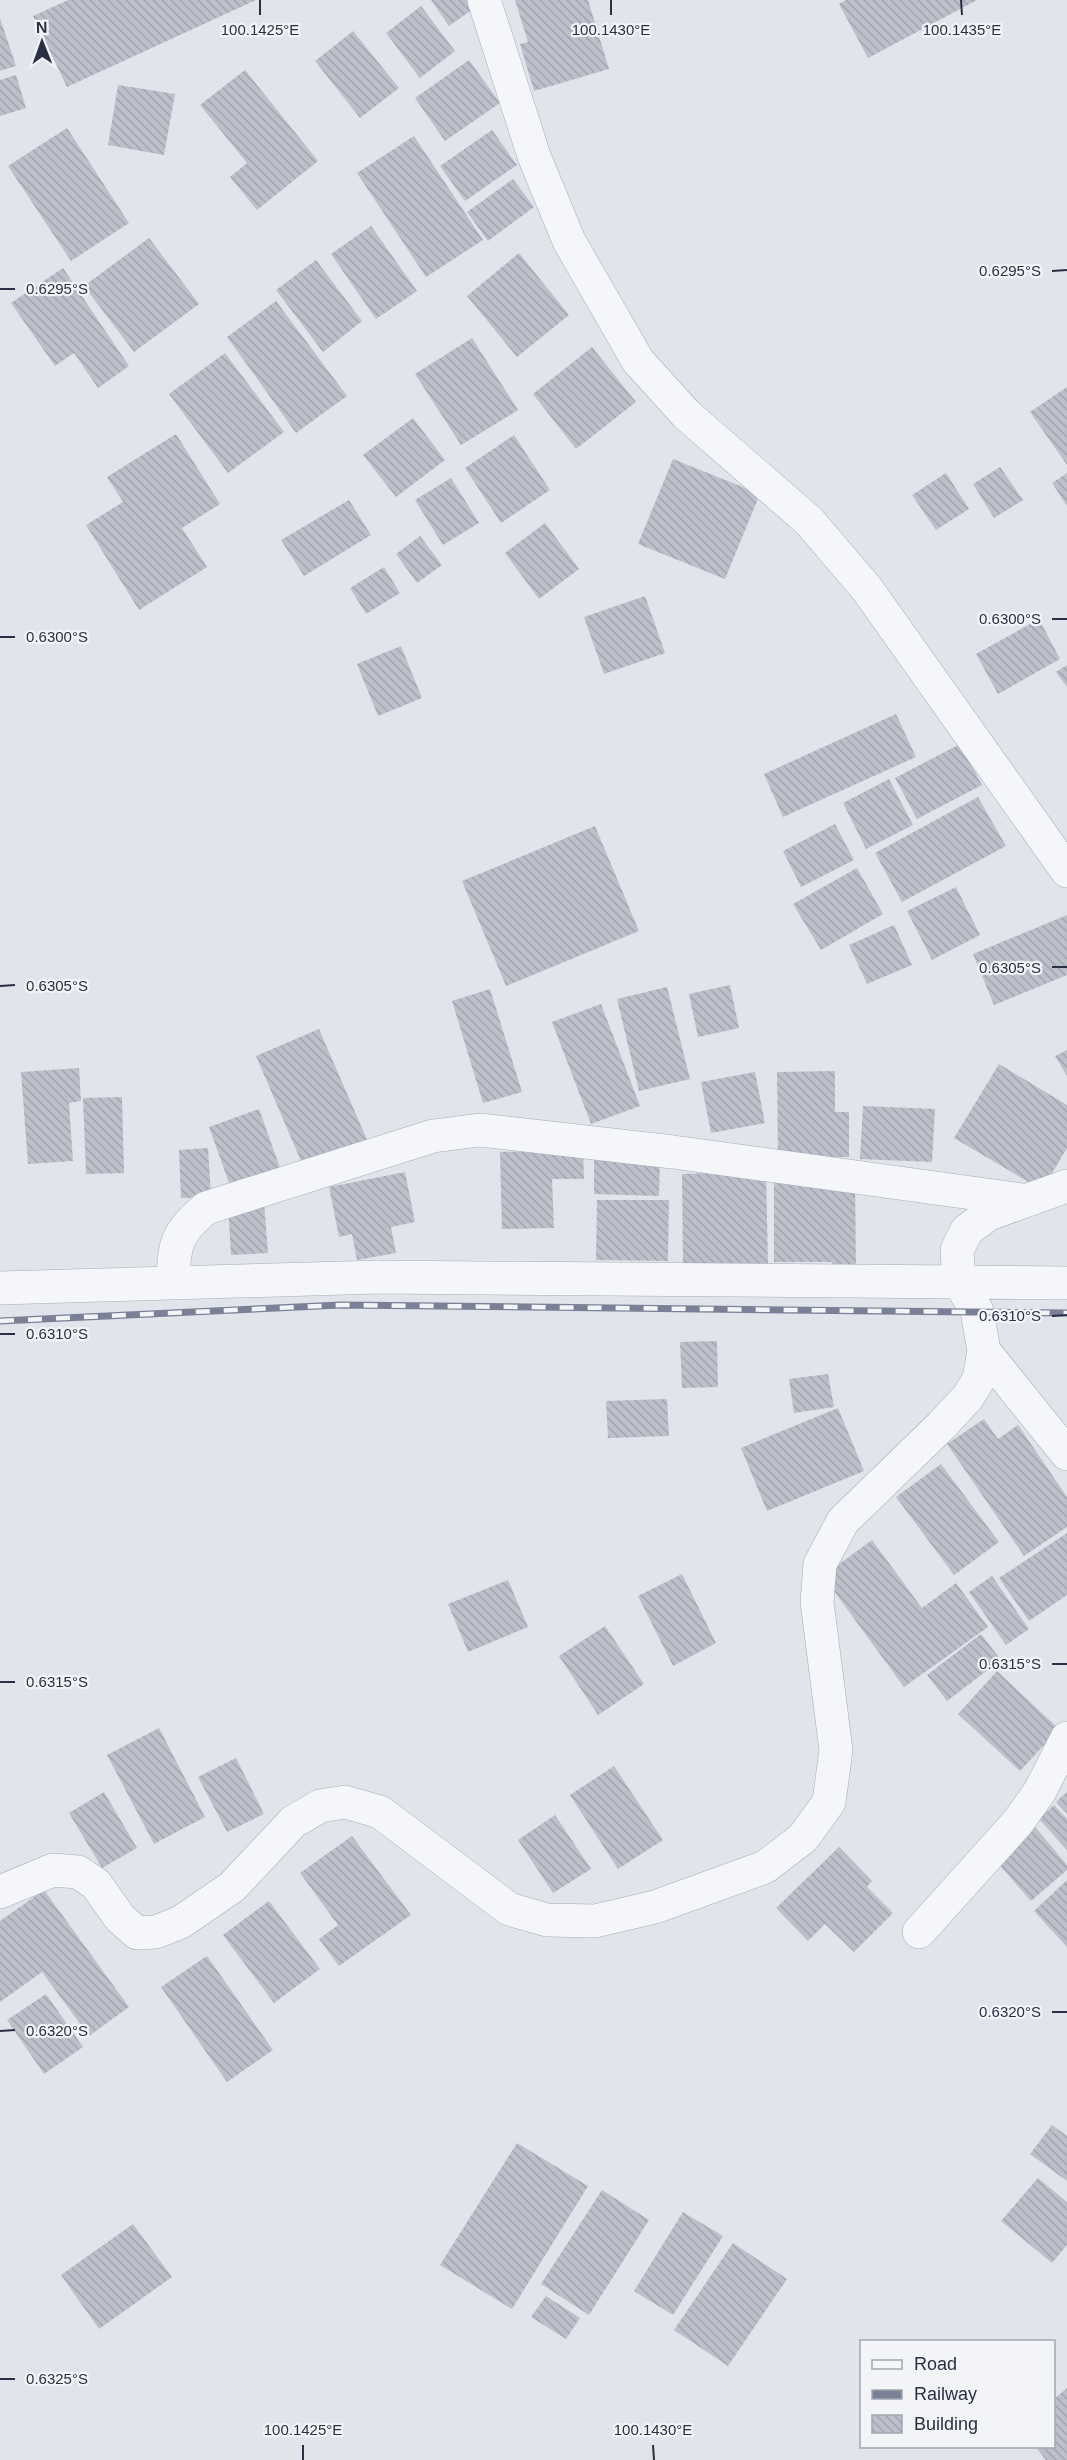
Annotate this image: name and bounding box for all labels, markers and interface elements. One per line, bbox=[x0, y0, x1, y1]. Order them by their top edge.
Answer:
north arrow bbox=[12, 12, 72, 72]
text: N bbox=[36, 19, 48, 36]
text: 100.1425°E bbox=[221, 21, 299, 38]
text: 100.1430°E bbox=[572, 21, 650, 38]
text: 100.1435°E bbox=[923, 21, 1001, 38]
text: 0.6295°S bbox=[979, 262, 1041, 279]
text: 0.6295°S bbox=[26, 280, 88, 297]
text: 0.6300°S bbox=[979, 610, 1041, 627]
text: 0.6300°S bbox=[26, 628, 88, 645]
text: 0.6305°S bbox=[979, 959, 1041, 976]
text: 0.6305°S bbox=[26, 977, 88, 994]
text: 0.6310°S bbox=[979, 1307, 1041, 1324]
text: 0.6310°S bbox=[26, 1325, 88, 1342]
text: 0.6315°S bbox=[979, 1655, 1041, 1672]
text: 0.6315°S bbox=[26, 1673, 88, 1690]
text: 0.6320°S bbox=[979, 2003, 1041, 2020]
text: 0.6320°S bbox=[26, 2022, 88, 2039]
legend bbox=[860, 2340, 1055, 2448]
text: Road bbox=[914, 2354, 957, 2374]
text: 0.6325°S bbox=[26, 2370, 88, 2387]
text: Railway bbox=[914, 2384, 977, 2404]
text: Building bbox=[914, 2414, 978, 2434]
text: 100.1425°E bbox=[264, 2421, 342, 2438]
text: 100.1430°E bbox=[614, 2421, 692, 2438]

